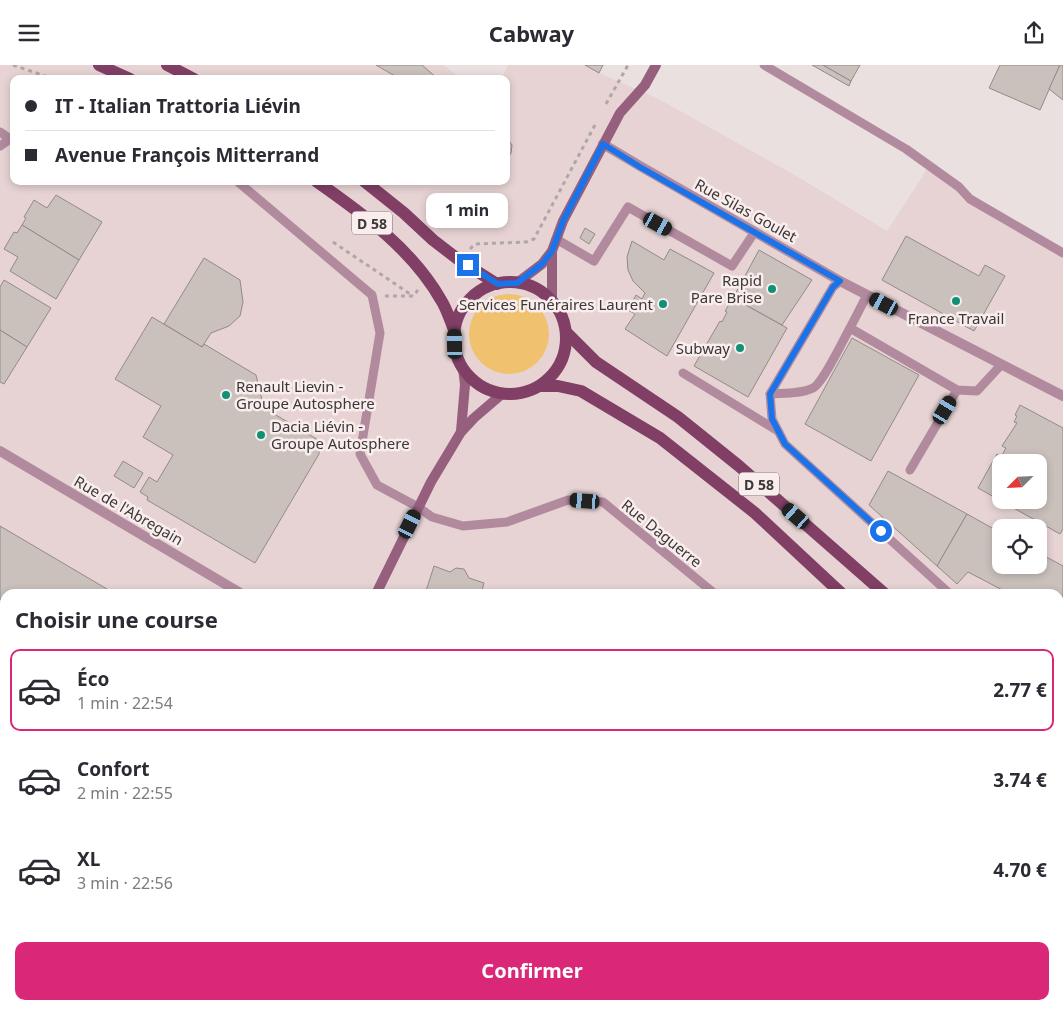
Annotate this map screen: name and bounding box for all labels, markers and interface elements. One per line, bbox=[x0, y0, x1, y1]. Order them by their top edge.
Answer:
text: Cabway bbox=[489, 18, 574, 48]
icon: menu bbox=[15, 19, 43, 47]
icon: share bbox=[1020, 19, 1048, 47]
text: IT - Italian Trattoria Liévin bbox=[55, 93, 301, 119]
text: Avenue François Mitterrand bbox=[55, 142, 319, 168]
street label: Rue Silas Goulet bbox=[692, 174, 801, 247]
callout: 1 min bbox=[427, 193, 509, 227]
text: 1 min bbox=[445, 199, 489, 221]
car bbox=[641, 210, 674, 238]
road number: D 58 bbox=[352, 211, 392, 235]
route end bbox=[457, 254, 479, 276]
place label: Rapid Pare Brise bbox=[691, 270, 762, 307]
marker: Rapid Pare Brise bbox=[766, 283, 778, 295]
car bbox=[867, 290, 900, 318]
place label: Services Funéraires Laurent bbox=[459, 294, 654, 314]
marker: France Travail bbox=[950, 295, 962, 307]
marker: Services Funéraires Laurent bbox=[657, 298, 669, 310]
place label: France Travail bbox=[908, 308, 1004, 328]
car bbox=[447, 329, 462, 359]
place label: Subway bbox=[676, 338, 730, 358]
marker: Subway bbox=[734, 342, 746, 354]
place label: Renault Lievin - Groupe Autosphere bbox=[236, 376, 375, 413]
marker: Renault Lievin - Groupe Autosphere bbox=[220, 389, 232, 401]
car bbox=[930, 393, 959, 427]
place label: Dacia Liévin - Groupe Autosphere bbox=[271, 416, 410, 453]
marker: Dacia Liévin - Groupe Autosphere bbox=[255, 429, 267, 441]
north arrow bbox=[992, 454, 1048, 509]
map controls bbox=[992, 454, 1047, 574]
street label: Rue de l'Abregain bbox=[71, 471, 187, 549]
road number: D 58 bbox=[739, 473, 779, 495]
car bbox=[569, 492, 600, 510]
street label: Rue Daguerre bbox=[618, 494, 706, 572]
car bbox=[779, 500, 812, 532]
car bbox=[396, 507, 423, 541]
button: locate bbox=[992, 519, 1047, 574]
route start bbox=[870, 520, 892, 542]
text: Choisir une course bbox=[15, 604, 218, 634]
text: Éco bbox=[77, 666, 109, 692]
icon: car bbox=[17, 668, 62, 713]
text: 2.77 € bbox=[993, 677, 1047, 703]
text: 1 min · 22:54 bbox=[77, 692, 173, 714]
text: Confort bbox=[77, 756, 149, 782]
icon: car bbox=[17, 758, 62, 803]
text: 3.74 € bbox=[993, 767, 1047, 793]
text: 2 min · 22:55 bbox=[77, 782, 173, 804]
text: XL bbox=[77, 846, 100, 872]
icon: car bbox=[17, 848, 62, 893]
text: 4.70 € bbox=[993, 857, 1047, 883]
text: 3 min · 22:56 bbox=[77, 872, 173, 894]
button: Confirmer bbox=[15, 942, 1049, 1000]

